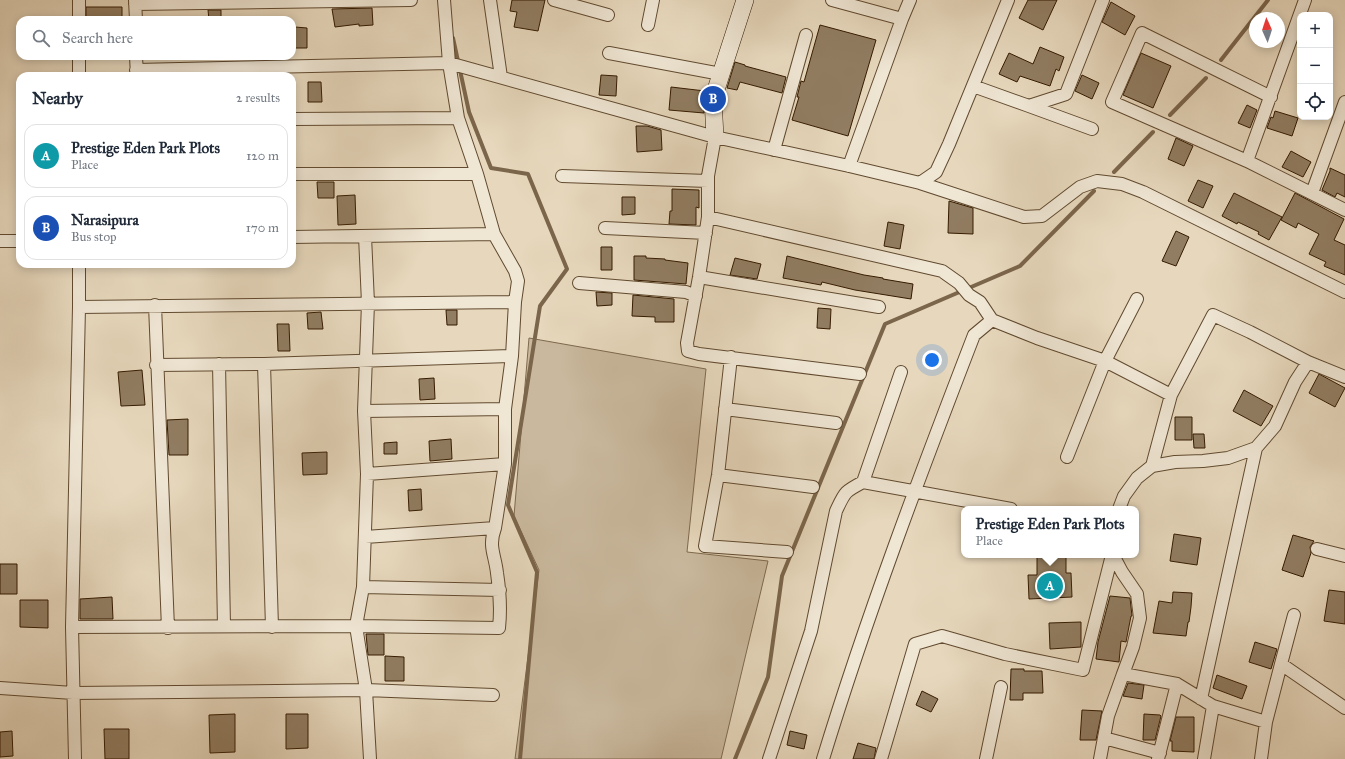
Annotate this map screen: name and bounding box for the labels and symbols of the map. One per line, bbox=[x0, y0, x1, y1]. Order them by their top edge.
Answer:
north arrow bbox=[1249, 12, 1285, 48]
pin: B bbox=[700, 84, 726, 114]
your location bbox=[922, 350, 942, 370]
pin: A bbox=[1037, 571, 1063, 601]

